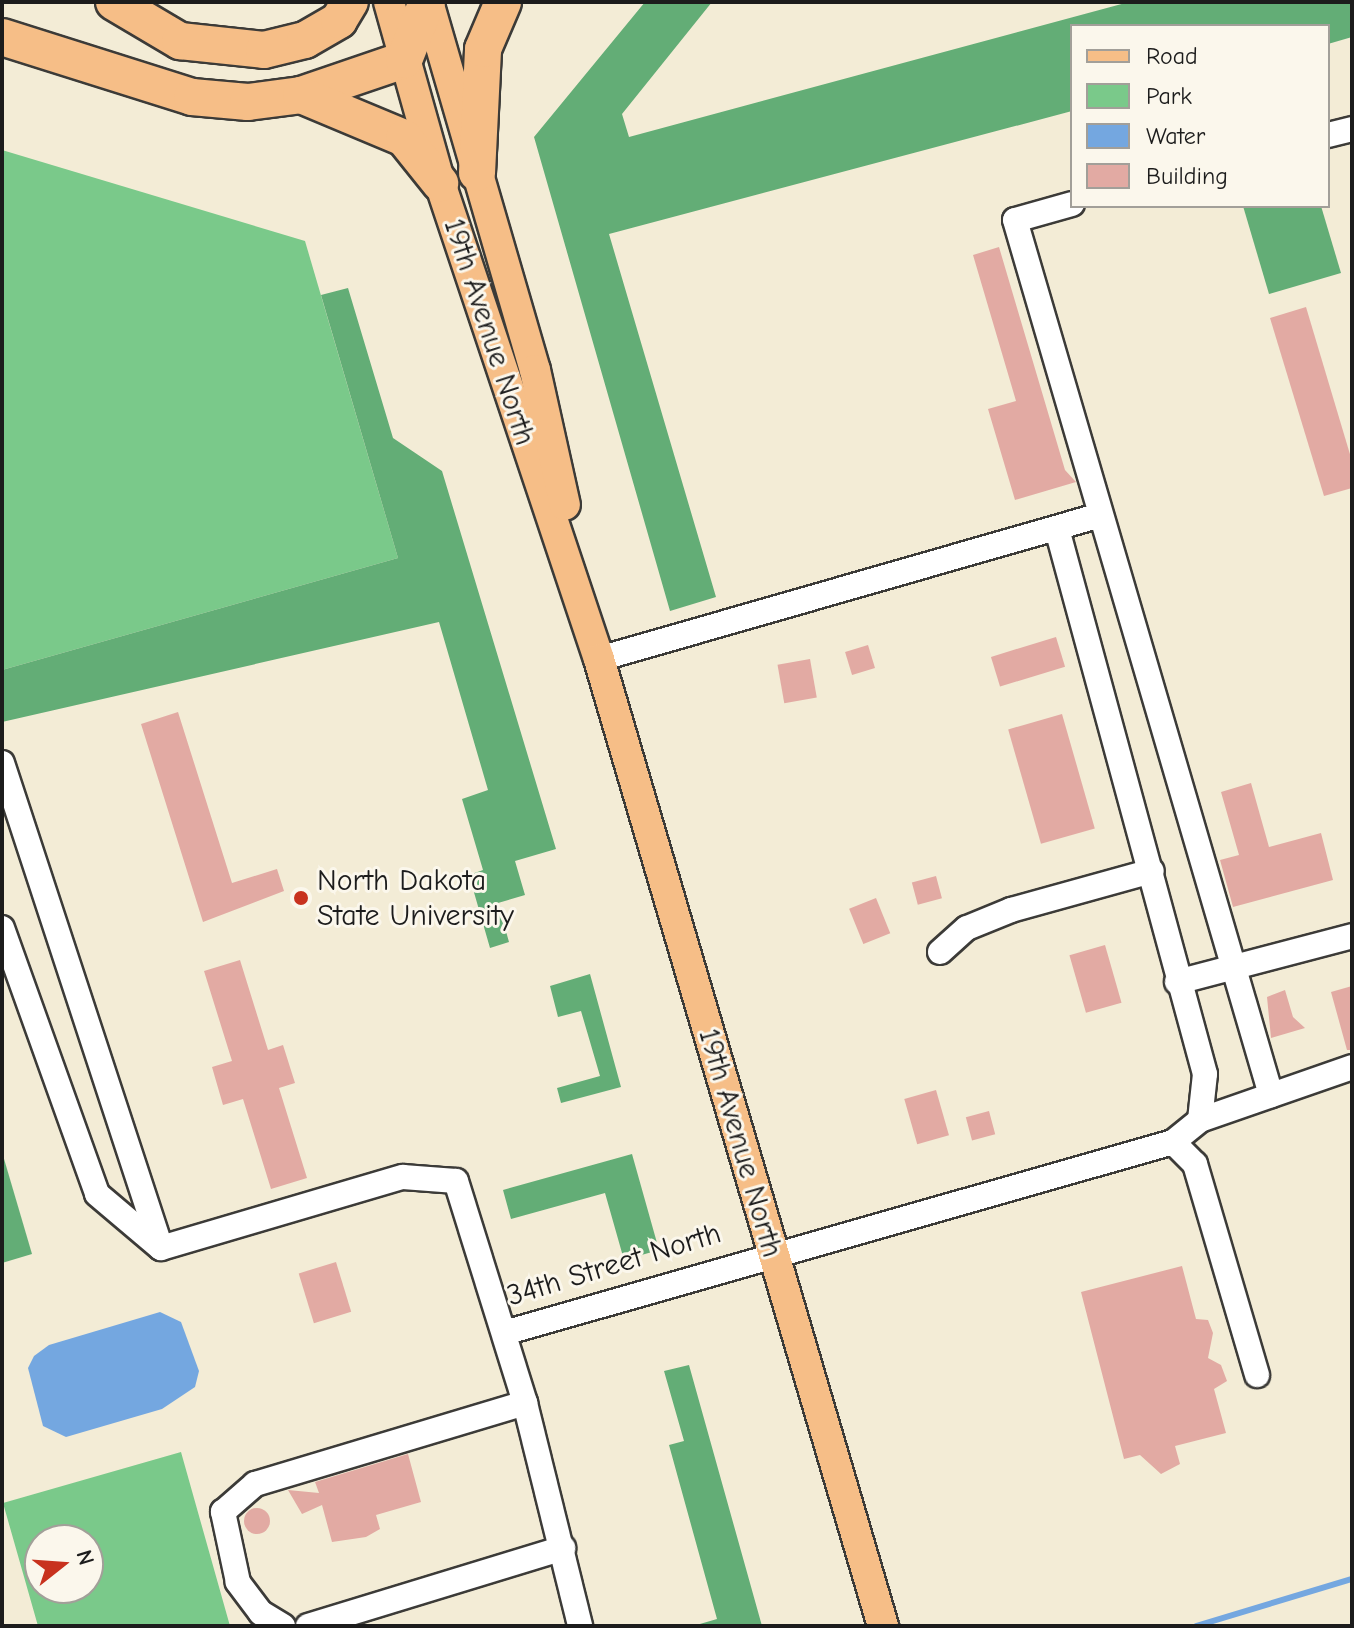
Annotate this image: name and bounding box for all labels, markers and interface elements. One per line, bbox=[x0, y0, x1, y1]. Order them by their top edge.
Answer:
legend bbox=[1070, 24, 1330, 208]
text: Road bbox=[1146, 42, 1198, 70]
text: Park bbox=[1146, 82, 1192, 110]
text: Water bbox=[1146, 122, 1205, 150]
text: Building bbox=[1146, 162, 1228, 190]
street label: 19th Avenue North bbox=[435, 214, 543, 450]
place label: North Dakota State University bbox=[317, 863, 514, 934]
marker: North Dakota State University bbox=[292, 889, 310, 907]
street label: 19th Avenue North bbox=[690, 1025, 790, 1261]
street label: 34th Street North bbox=[503, 1215, 725, 1315]
north arrow bbox=[24, 1524, 104, 1604]
text: N bbox=[71, 1547, 100, 1568]

